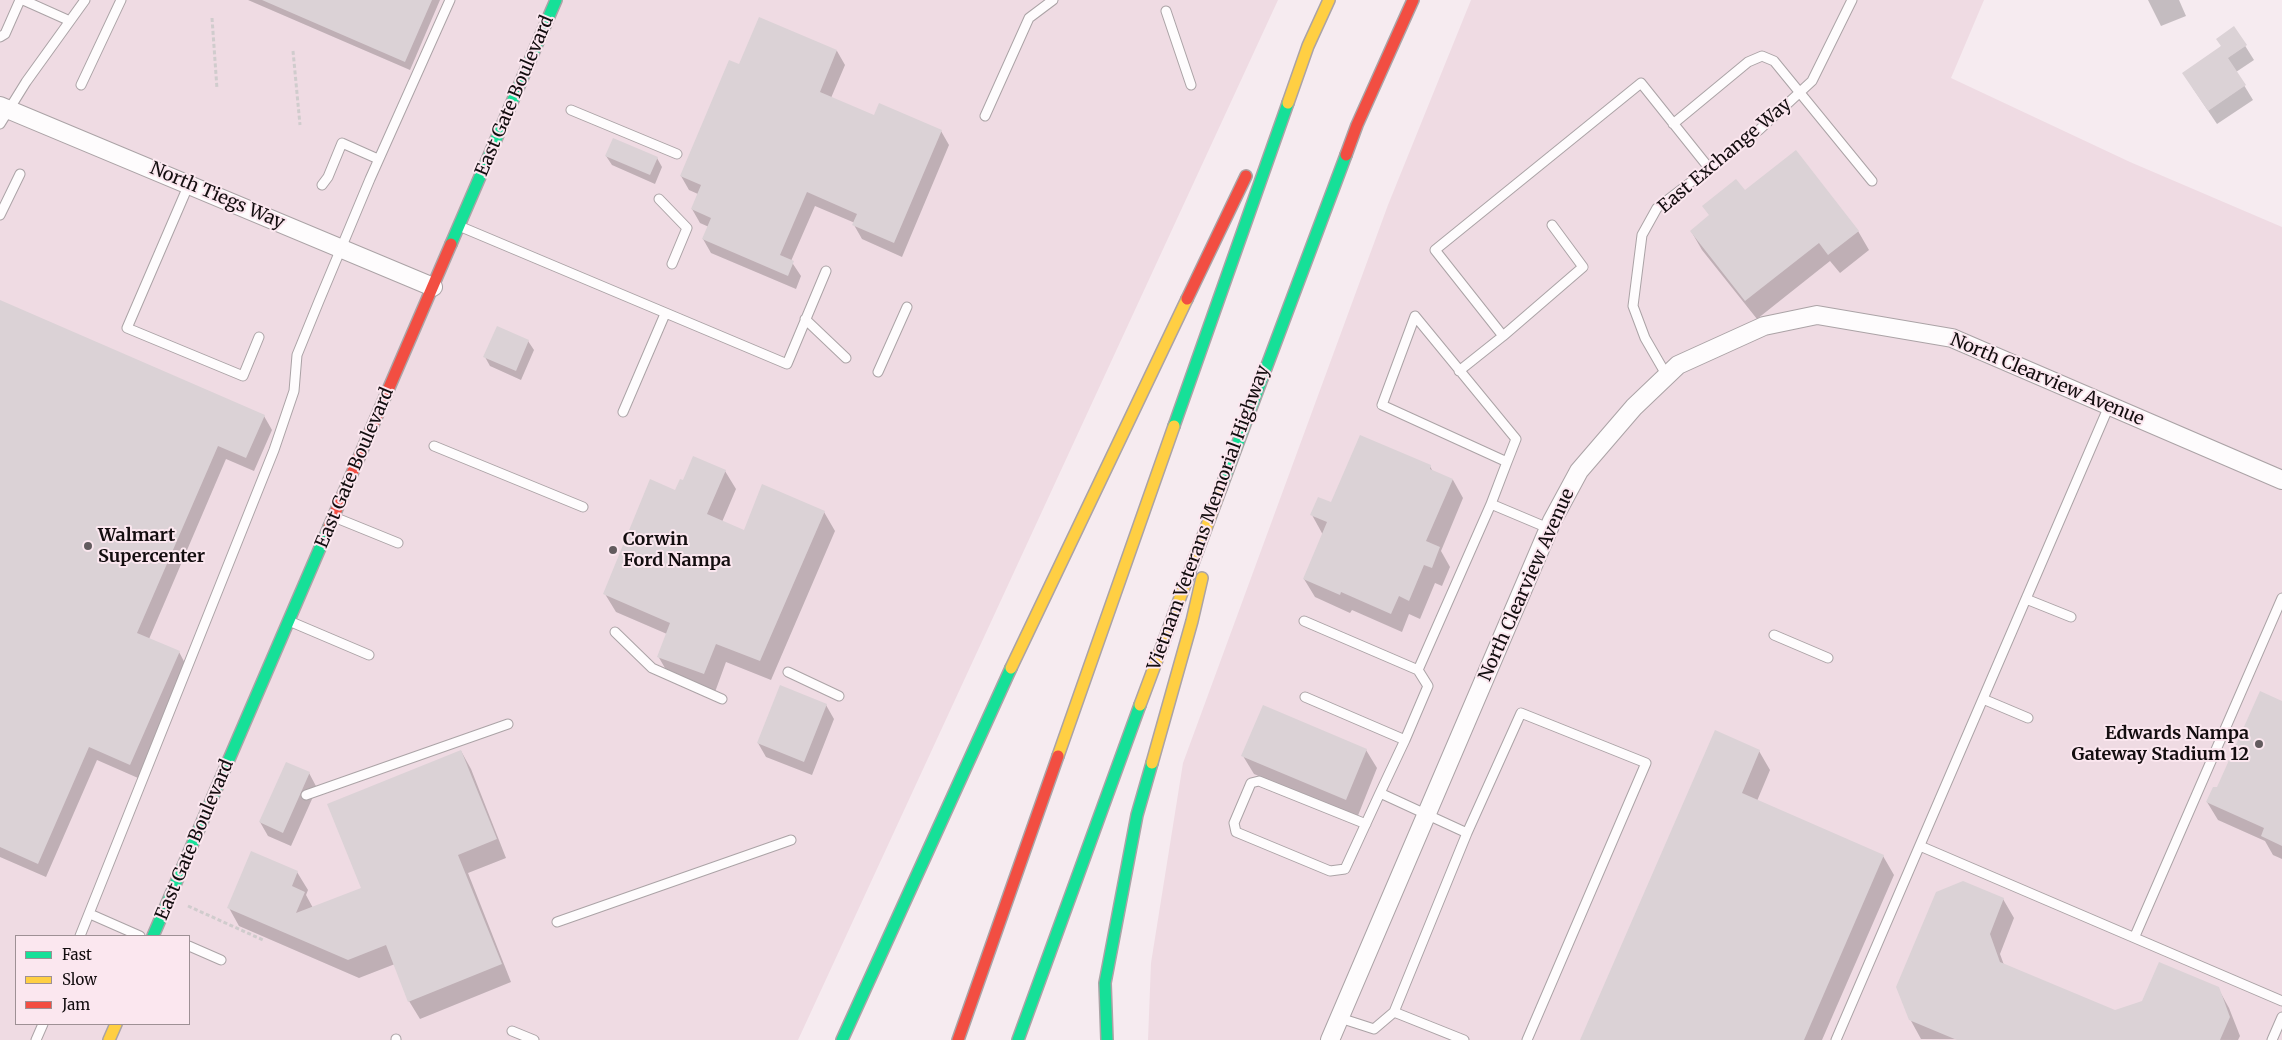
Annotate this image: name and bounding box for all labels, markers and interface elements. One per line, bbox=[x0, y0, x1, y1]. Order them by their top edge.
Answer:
street label: East Gate Boulevard bbox=[471, 12, 559, 180]
street label: East Exchange Way bbox=[1654, 94, 1796, 218]
street label: North Tiegs Way bbox=[146, 158, 288, 234]
street label: North Clearview Avenue bbox=[1947, 329, 2147, 431]
street label: Vietnam Veterans Memorial Highway bbox=[1144, 363, 1274, 673]
street label: East Gate Boulevard bbox=[311, 384, 399, 552]
street label: North Clearview Avenue bbox=[1475, 485, 1579, 685]
place label: Walmart Supercenter bbox=[98, 525, 205, 568]
place label: Corwin Ford Nampa bbox=[623, 529, 731, 572]
marker: Walmart Supercenter bbox=[82, 540, 94, 552]
marker: Corwin Ford Nampa bbox=[607, 544, 619, 556]
place label: Edwards Nampa Gateway Stadium 12 bbox=[2072, 723, 2249, 766]
marker: Edwards Nampa Gateway Stadium 12 bbox=[2253, 738, 2265, 750]
street label: East Gate Boulevard bbox=[151, 756, 239, 924]
legend bbox=[15, 935, 190, 1025]
text: Fast bbox=[62, 945, 92, 964]
text: Slow bbox=[62, 970, 97, 989]
text: Jam bbox=[62, 995, 90, 1014]

